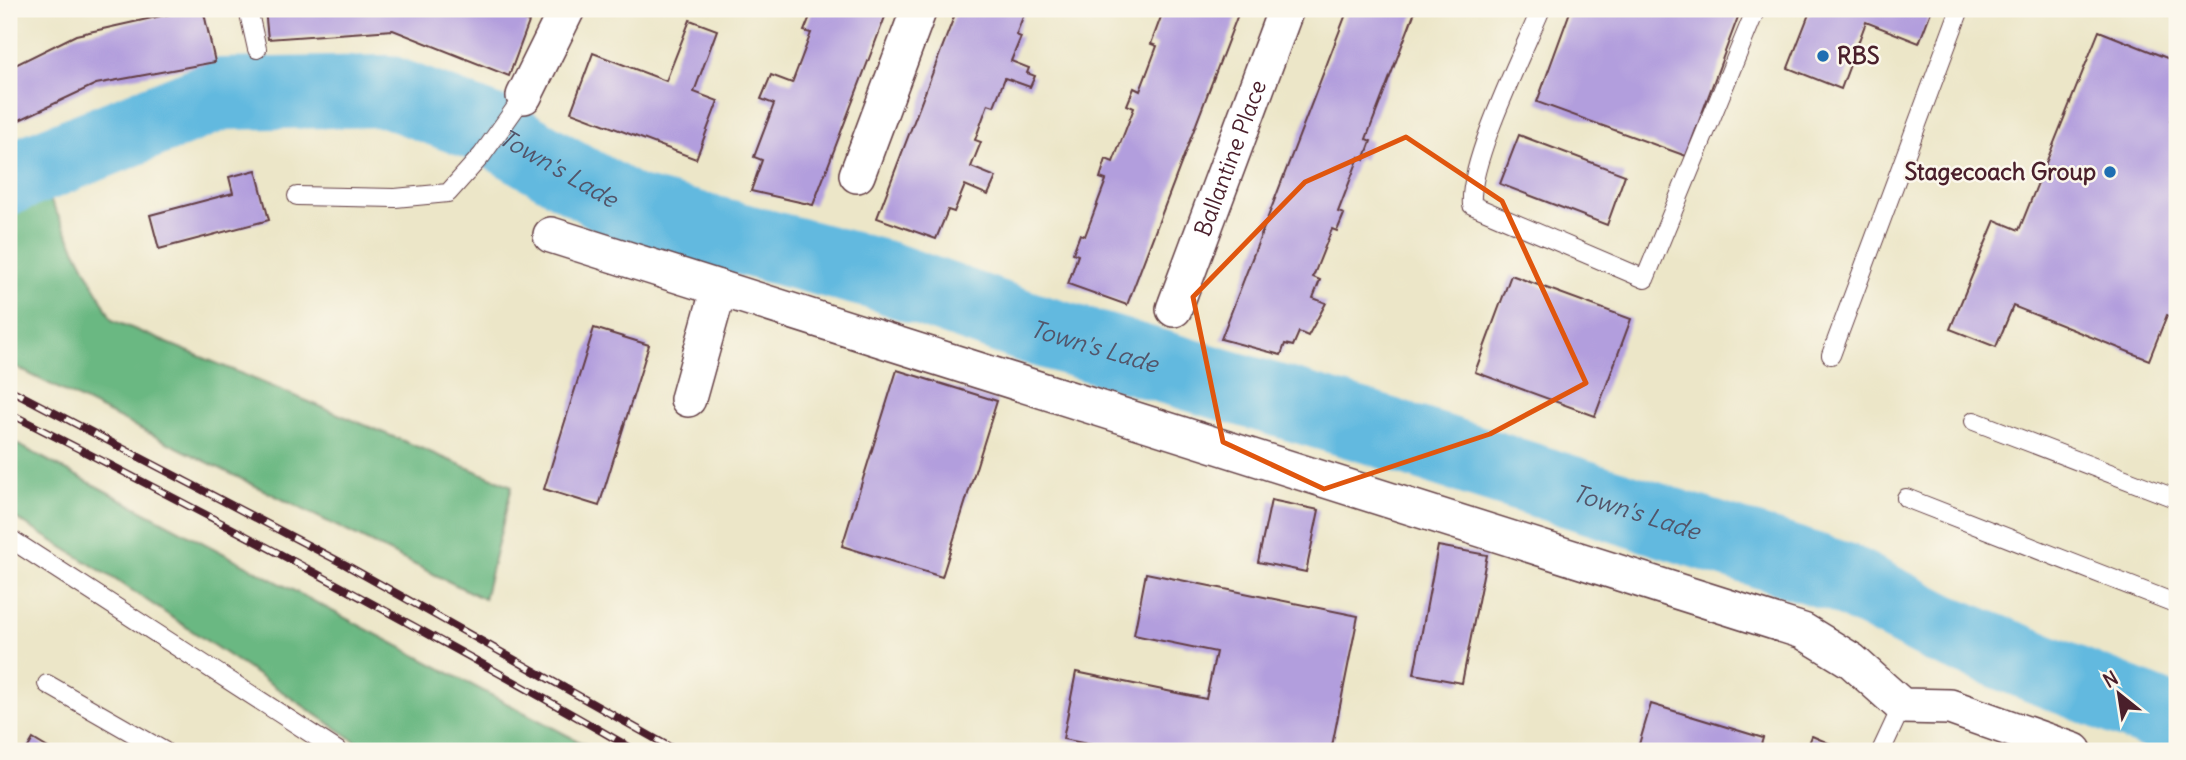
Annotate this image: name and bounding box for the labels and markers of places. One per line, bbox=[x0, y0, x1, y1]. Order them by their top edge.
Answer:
place label: RBS bbox=[1837, 41, 1880, 70]
marker: RBS bbox=[1815, 48, 1831, 64]
place label: Stagecoach Group bbox=[1904, 157, 2096, 186]
marker: Stagecoach Group bbox=[2102, 164, 2118, 180]

